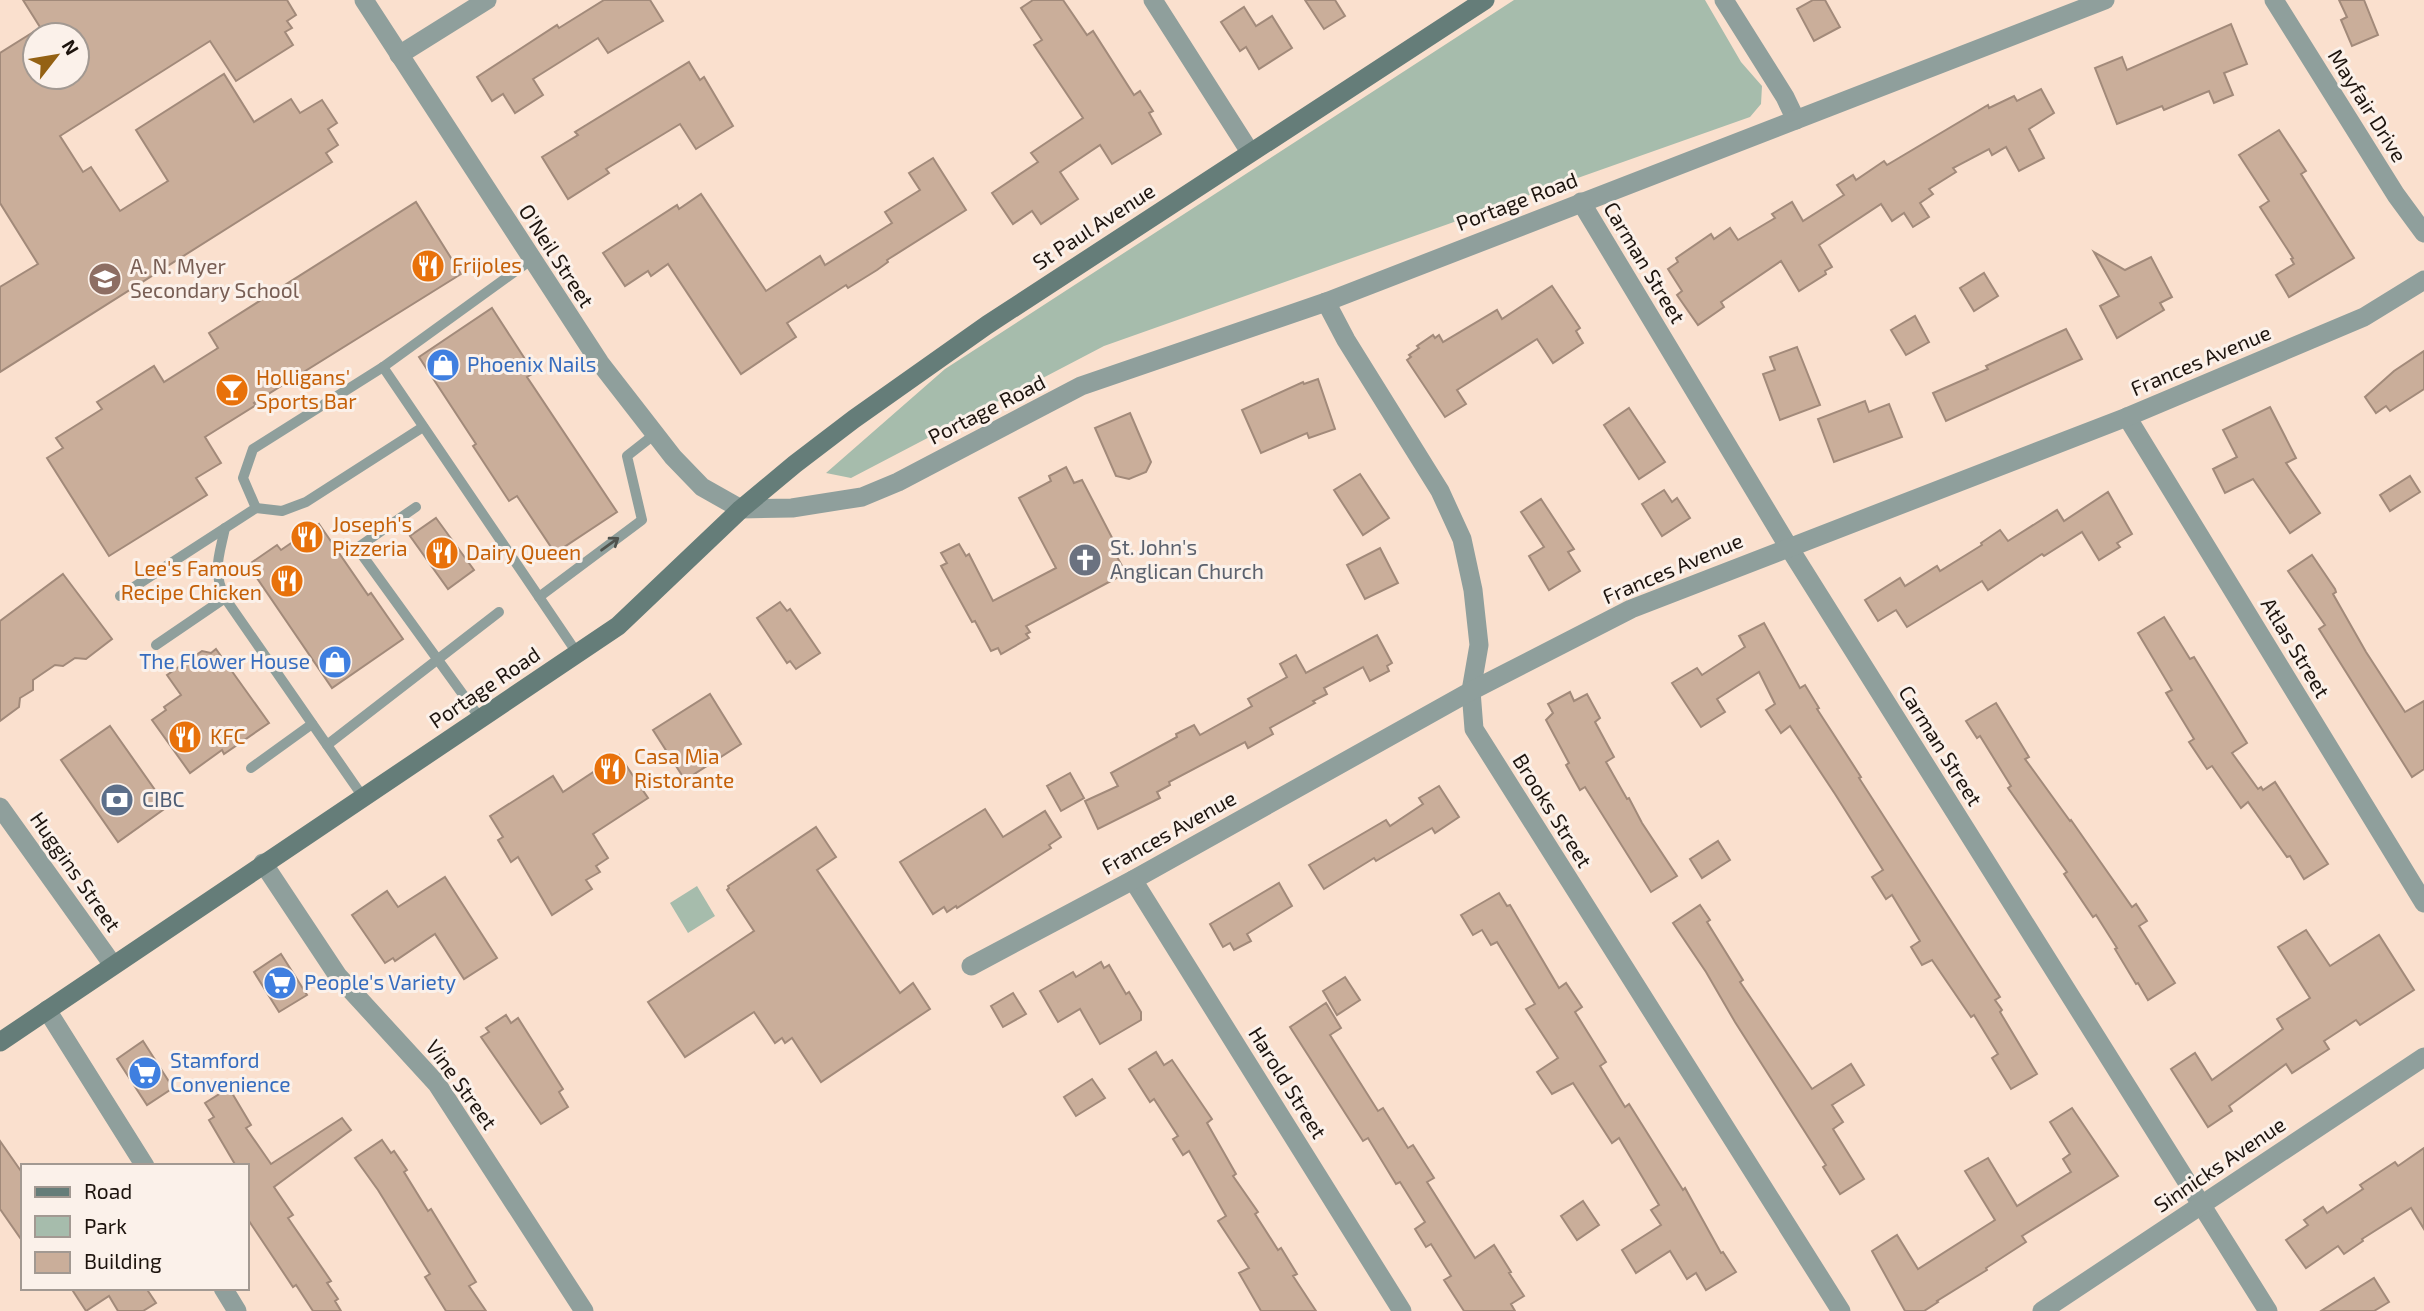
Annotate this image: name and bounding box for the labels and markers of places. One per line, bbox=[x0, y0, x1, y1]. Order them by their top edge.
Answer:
restaurant icon: Frijoles bbox=[409, 247, 447, 285]
place label: Frijoles bbox=[452, 252, 522, 278]
place label: A. N. Myer Secondary School bbox=[130, 253, 300, 302]
school or university icon: A. N. Myer Secondary School bbox=[86, 260, 124, 298]
shop icon: Phoenix Nails bbox=[424, 346, 462, 384]
place label: Phoenix Nails bbox=[467, 351, 596, 376]
place label: Holligans' Sports Bar bbox=[256, 364, 357, 413]
bar icon: Holligans' Sports Bar bbox=[213, 371, 251, 409]
place label: Joseph's Pizzeria bbox=[332, 511, 412, 560]
restaurant icon: Joseph's Pizzeria bbox=[288, 518, 326, 556]
restaurant icon: Dairy Queen bbox=[423, 534, 461, 572]
place label: St. John's Anglican Church bbox=[1110, 534, 1264, 583]
place label: Dairy Queen bbox=[466, 539, 581, 565]
church icon: St. John's Anglican Church bbox=[1066, 541, 1104, 579]
place label: Lee's Famous Recipe Chicken bbox=[121, 555, 262, 604]
restaurant icon: Lee's Famous Recipe Chicken bbox=[268, 562, 306, 600]
shop icon: The Flower House bbox=[316, 643, 354, 681]
place label: The Flower House bbox=[139, 648, 310, 673]
restaurant icon: KFC bbox=[166, 718, 204, 756]
place label: KFC bbox=[210, 723, 246, 748]
place label: Casa Mia Ristorante bbox=[634, 743, 734, 792]
restaurant icon: Casa Mia Ristorante bbox=[591, 750, 629, 788]
bank icon: CIBC bbox=[98, 781, 136, 819]
place label: CIBC bbox=[142, 786, 184, 811]
supermarket icon: People's Variety bbox=[261, 964, 299, 1002]
place label: People's Variety bbox=[304, 969, 456, 994]
place label: Stamford Convenience bbox=[170, 1047, 291, 1096]
supermarket icon: Stamford Convenience bbox=[126, 1054, 164, 1092]

